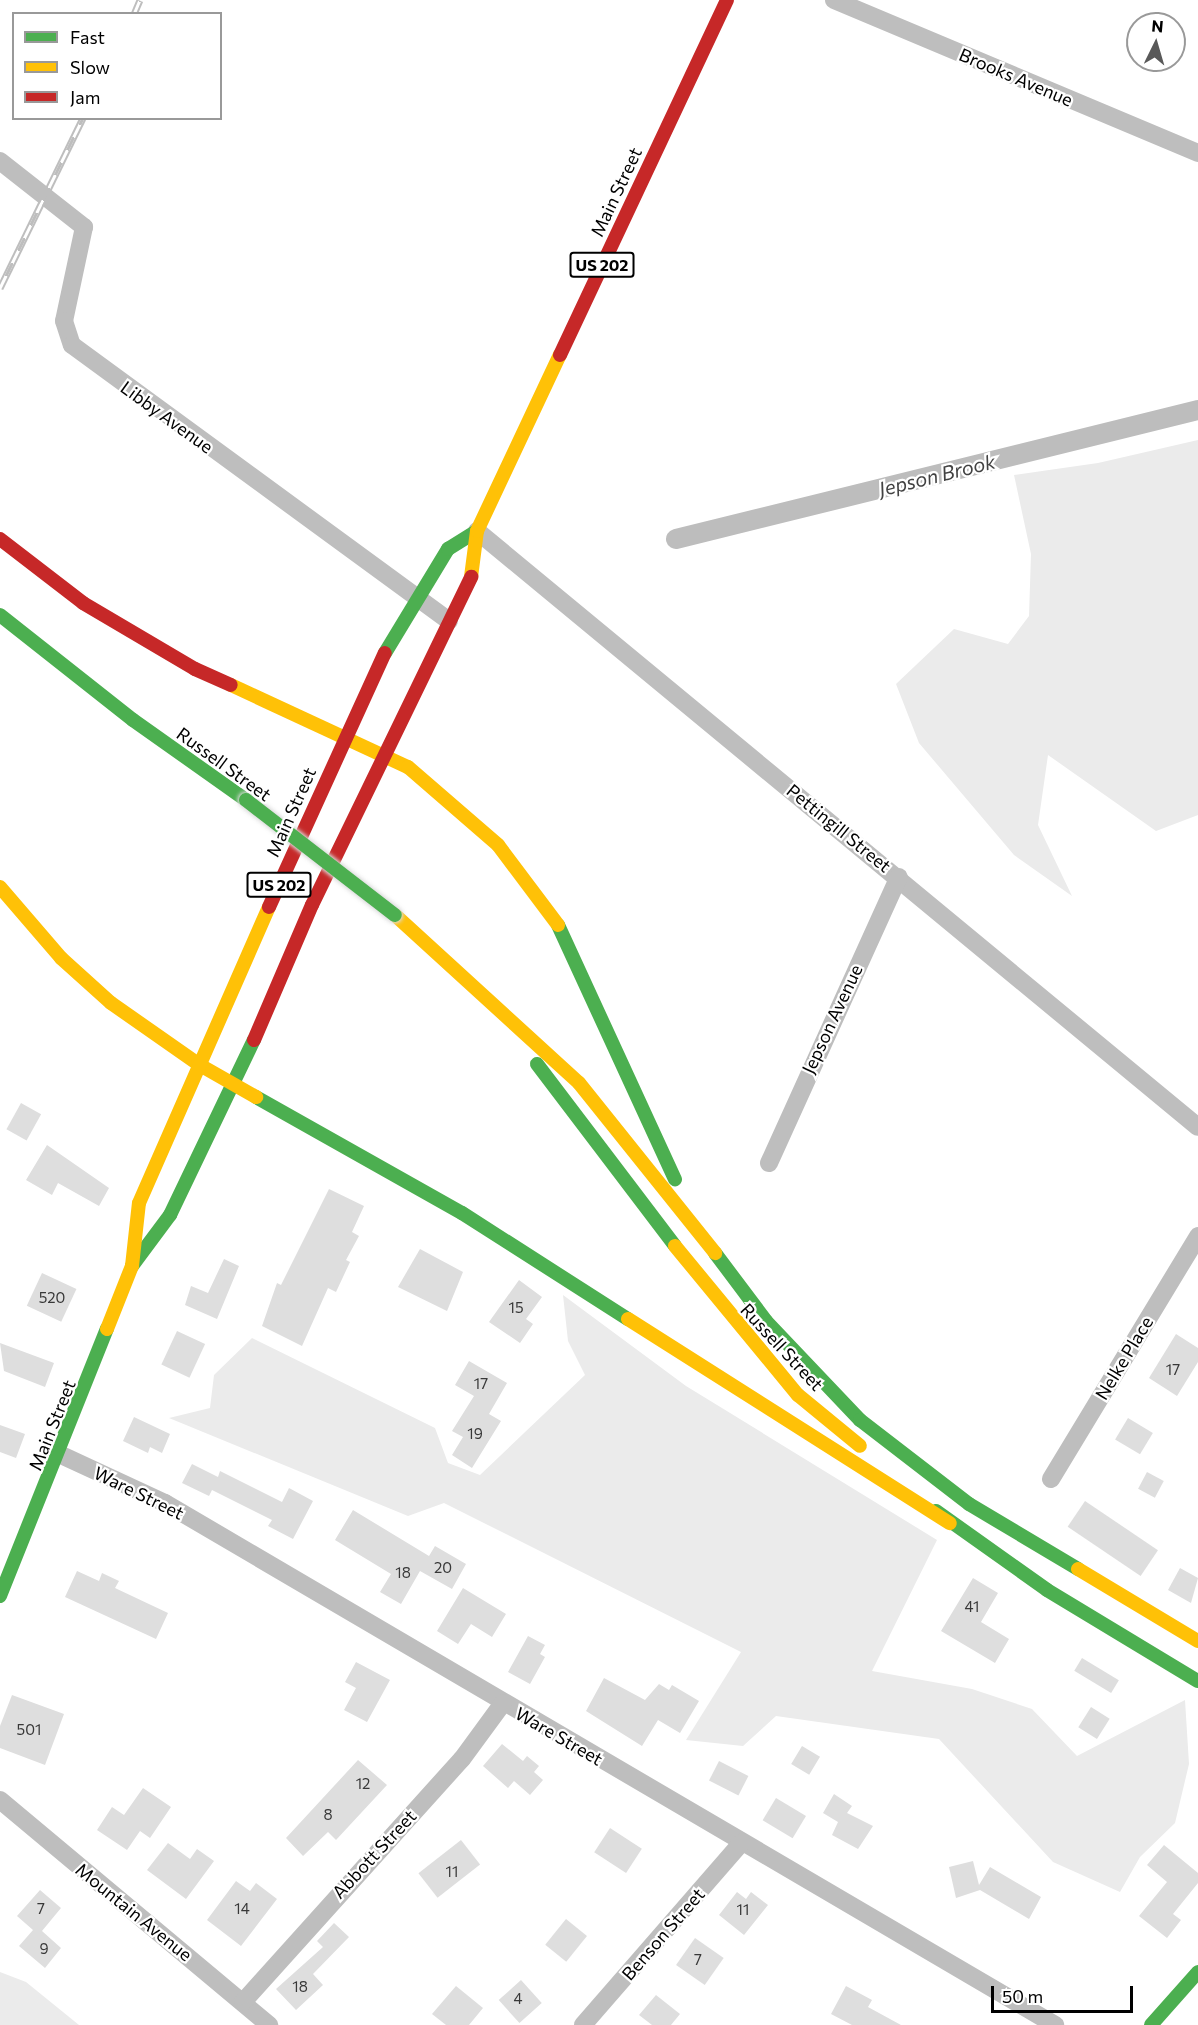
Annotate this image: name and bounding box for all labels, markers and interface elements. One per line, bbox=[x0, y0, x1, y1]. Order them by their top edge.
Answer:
legend bbox=[12, 12, 222, 120]
north arrow bbox=[1126, 12, 1186, 72]
text: N bbox=[1151, 16, 1164, 36]
text: Fast bbox=[70, 26, 105, 48]
street label: Brooks Avenue bbox=[956, 43, 1076, 111]
text: Slow bbox=[70, 56, 110, 78]
text: Jam bbox=[70, 86, 100, 108]
street label: Main Street bbox=[586, 144, 646, 240]
road number: US 202 bbox=[569, 252, 635, 278]
street label: Libby Avenue bbox=[117, 376, 217, 458]
water label: Jepson Brook bbox=[876, 449, 998, 501]
street label: Russell Street bbox=[173, 723, 275, 805]
street label: Main Street bbox=[262, 764, 320, 860]
street label: Pettingill Street bbox=[783, 779, 895, 877]
road number: US 202 bbox=[246, 872, 312, 898]
street label: Jepson Avenue bbox=[797, 961, 867, 1077]
house number: 520 bbox=[39, 1289, 65, 1307]
house number: 15 bbox=[508, 1299, 524, 1317]
street label: Russell Street bbox=[736, 1299, 828, 1395]
street label: Nelke Place bbox=[1091, 1312, 1157, 1404]
house number: 17 bbox=[1166, 1361, 1180, 1379]
house number: 17 bbox=[474, 1375, 488, 1393]
street label: Main Street bbox=[24, 1377, 80, 1473]
house number: 19 bbox=[467, 1425, 483, 1443]
street label: Ware Street bbox=[90, 1462, 188, 1524]
house number: 20 bbox=[434, 1559, 452, 1577]
house number: 18 bbox=[395, 1564, 411, 1582]
house number: 41 bbox=[965, 1598, 979, 1616]
street label: Ware Street bbox=[511, 1702, 607, 1770]
house number: 501 bbox=[17, 1721, 41, 1739]
house number: 12 bbox=[356, 1775, 370, 1793]
street label: Abbott Street bbox=[327, 1805, 421, 1903]
house number: 8 bbox=[323, 1806, 333, 1824]
street label: Mountain Avenue bbox=[71, 1858, 197, 1966]
house number: 11 bbox=[446, 1863, 458, 1881]
street label: Benson Street bbox=[617, 1884, 709, 1984]
house number: 7 bbox=[37, 1900, 45, 1918]
house number: 14 bbox=[234, 1900, 250, 1918]
house number: 11 bbox=[737, 1901, 749, 1919]
house number: 9 bbox=[39, 1940, 49, 1958]
house number: 7 bbox=[694, 1951, 702, 1969]
scale bar bbox=[994, 1974, 1136, 2012]
house number: 18 bbox=[292, 1978, 308, 1996]
text: 50 m bbox=[1002, 1985, 1043, 2007]
house number: 4 bbox=[514, 1990, 522, 2008]

